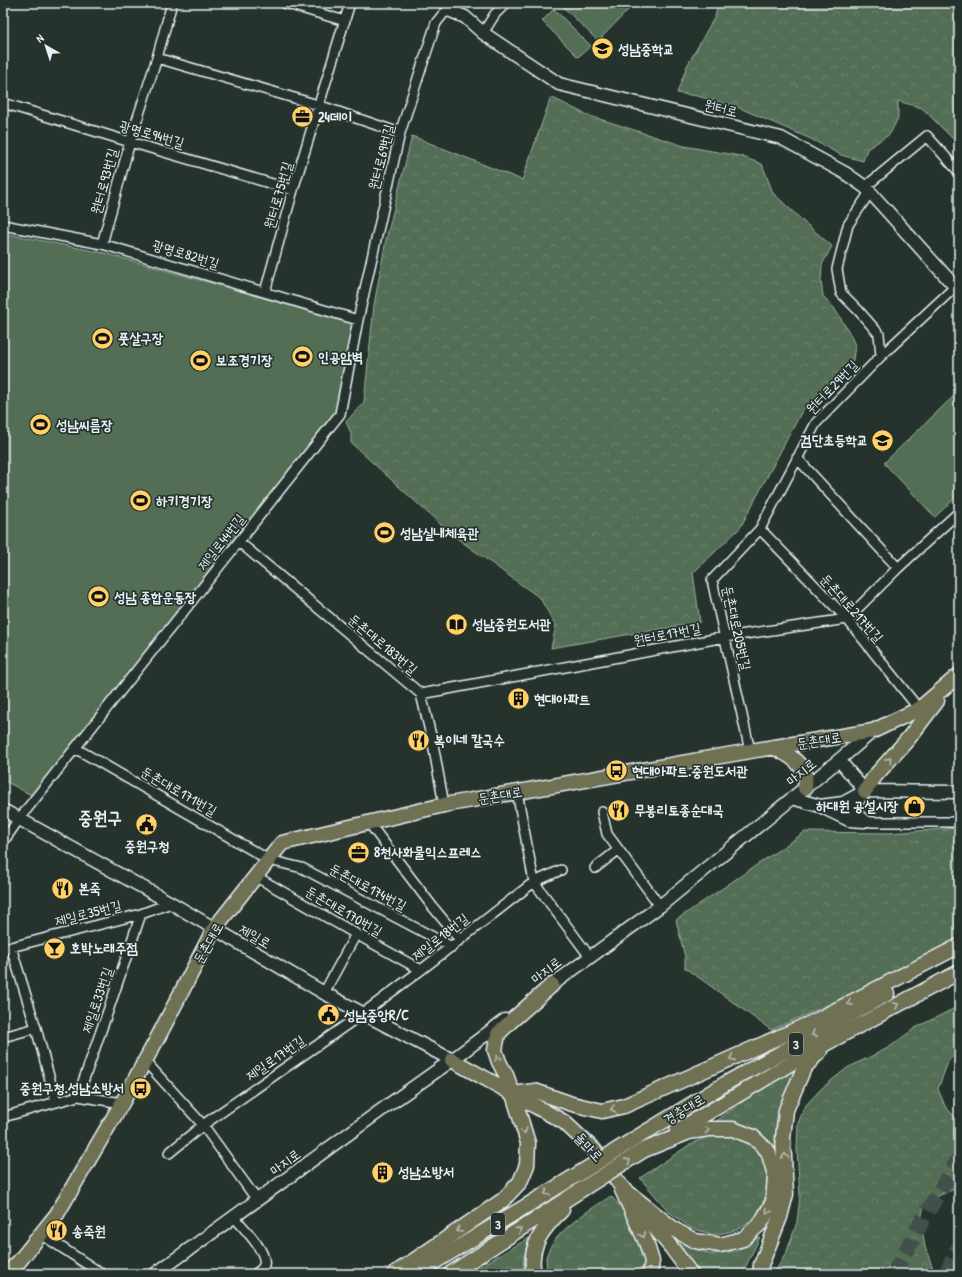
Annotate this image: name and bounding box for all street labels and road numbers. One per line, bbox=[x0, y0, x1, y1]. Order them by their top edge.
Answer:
street label: 원터로 bbox=[702, 94, 740, 121]
street label: 광명로94번길 bbox=[117, 115, 188, 152]
street label: 원터로69번길 bbox=[363, 121, 398, 192]
street label: 원터로93번길 bbox=[86, 145, 122, 216]
street label: 원터로75번길 bbox=[259, 158, 296, 231]
street label: 광명로82번길 bbox=[150, 234, 223, 273]
street label: 원터로29번길 bbox=[801, 355, 863, 418]
street label: 제일로44번길 bbox=[193, 509, 249, 574]
street label: 둔촌대로217번길 bbox=[816, 569, 889, 647]
street label: 둔촌대로205번길 bbox=[719, 584, 757, 673]
street label: 둔촌대로183번길 bbox=[345, 609, 423, 679]
street label: 원터로17번길 bbox=[632, 618, 703, 649]
street label: 둔촌대로 bbox=[795, 727, 843, 752]
street label: 마지로 bbox=[782, 754, 820, 790]
street label: 둔촌대로171번길 bbox=[138, 761, 221, 820]
street label: 둔촌대로 bbox=[476, 781, 524, 808]
street label: 둔촌대로174번길 bbox=[326, 858, 411, 915]
street label: 둔촌대로170번길 bbox=[302, 881, 387, 941]
street label: 제일로35번길 bbox=[52, 895, 124, 930]
street label: 제일로18번길 bbox=[407, 908, 473, 965]
street label: 둔촌대로 bbox=[188, 918, 227, 967]
street label: 제일로 bbox=[236, 919, 275, 952]
street label: 마지로 bbox=[526, 952, 565, 987]
street label: 제일로33번길 bbox=[76, 963, 117, 1035]
street label: 제일로17번길 bbox=[241, 1030, 309, 1085]
road number: 3 bbox=[789, 1033, 803, 1055]
street label: 경충대로 bbox=[660, 1089, 708, 1128]
street label: 돌마로 bbox=[571, 1128, 608, 1165]
street label: 마지로 bbox=[265, 1144, 304, 1179]
road number: 3 bbox=[491, 1213, 505, 1235]

